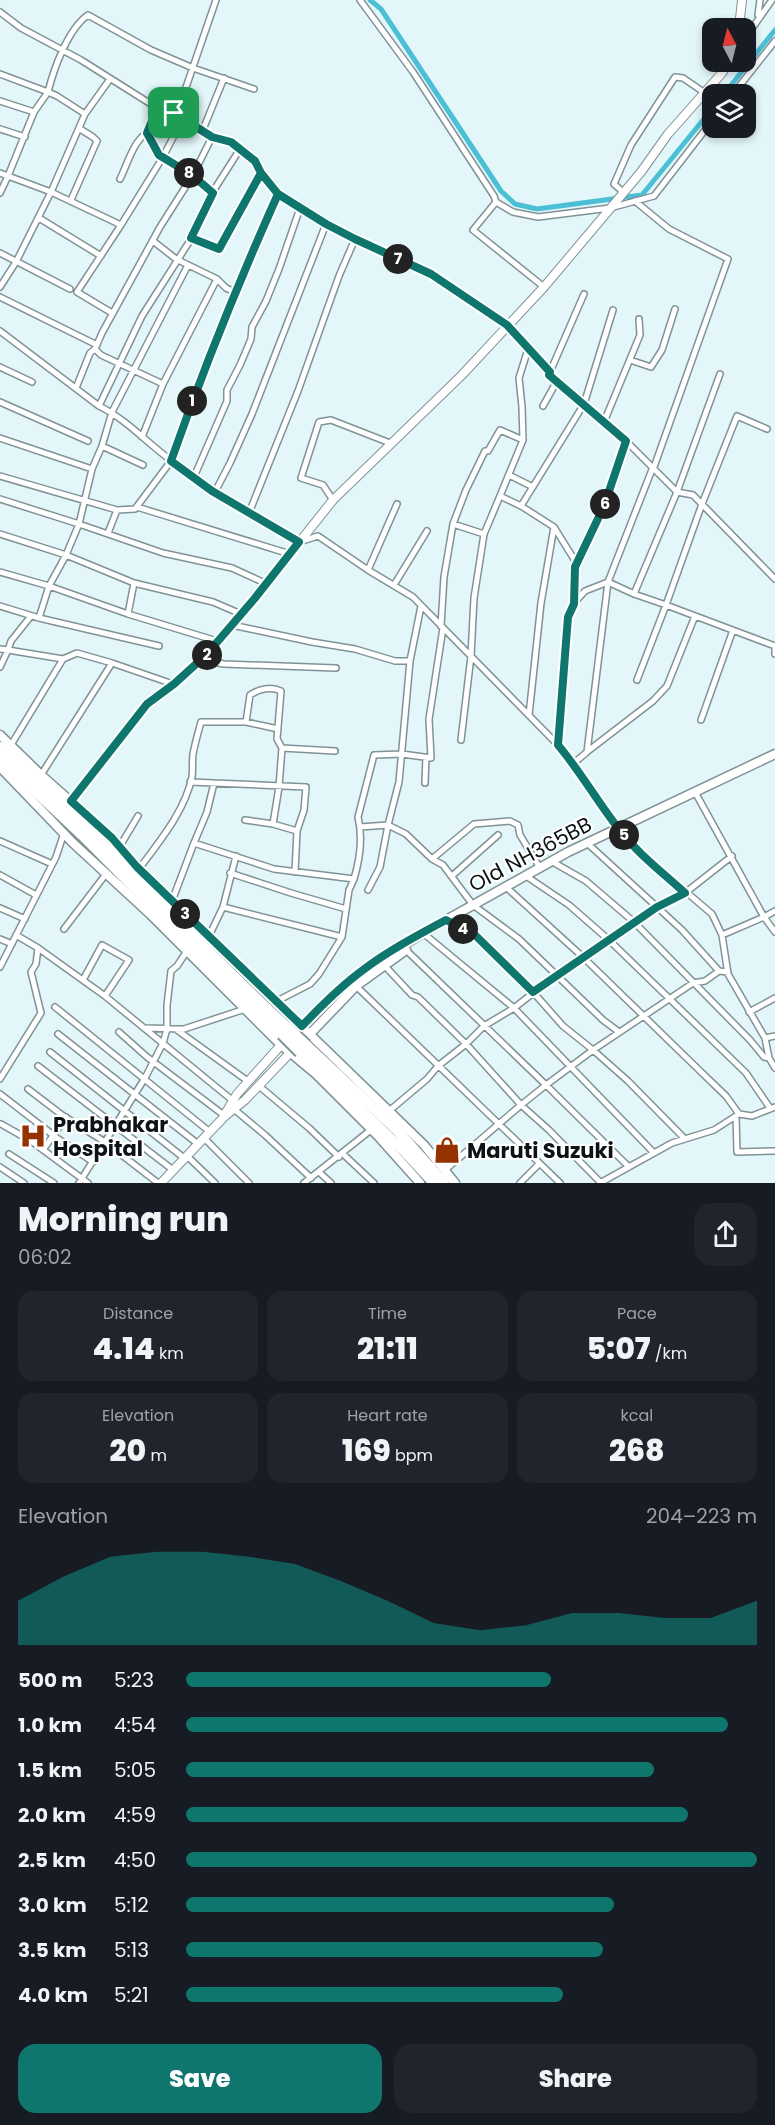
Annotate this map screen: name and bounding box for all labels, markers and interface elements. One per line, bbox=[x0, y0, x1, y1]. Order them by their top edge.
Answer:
north arrow bbox=[702, 18, 756, 72]
map controls bbox=[702, 18, 756, 138]
button: layers bbox=[702, 84, 756, 138]
pin bbox=[148, 87, 199, 138]
icon: arrive bbox=[157, 96, 190, 129]
pin: 8 bbox=[174, 158, 204, 188]
text: 8 bbox=[184, 161, 194, 184]
pin: 7 bbox=[383, 244, 413, 274]
text: 7 bbox=[394, 247, 402, 270]
pin: 1 bbox=[177, 386, 207, 416]
text: 1 bbox=[189, 389, 195, 412]
pin: 6 bbox=[590, 489, 620, 519]
text: 6 bbox=[600, 492, 610, 515]
pin: 2 bbox=[192, 640, 222, 670]
text: 2 bbox=[202, 643, 212, 666]
street label: Old NH365BB bbox=[463, 809, 597, 899]
pin: 5 bbox=[609, 820, 639, 850]
text: 5 bbox=[619, 823, 629, 846]
pin: 3 bbox=[170, 899, 200, 929]
text: 3 bbox=[180, 902, 190, 925]
pin: 4 bbox=[448, 914, 478, 944]
text: 4 bbox=[458, 917, 468, 940]
place label: Prabhakar Hospital bbox=[53, 1110, 168, 1163]
hospital icon: Prabhakar Hospital bbox=[18, 1121, 48, 1151]
shop icon: Maruti Suzuki bbox=[432, 1135, 462, 1165]
place label: Maruti Suzuki bbox=[467, 1136, 614, 1165]
text: Morning run bbox=[18, 1196, 229, 1243]
button: share bbox=[694, 1203, 757, 1266]
text: 06:02 bbox=[18, 1243, 72, 1271]
text: Distance bbox=[103, 1302, 173, 1325]
text: Time bbox=[368, 1302, 407, 1325]
text: Pace bbox=[617, 1302, 657, 1325]
text: 4.14 bbox=[93, 1327, 155, 1370]
text: 21:11 bbox=[357, 1327, 418, 1370]
text: 5:07 bbox=[586, 1327, 651, 1370]
text: km bbox=[155, 1342, 184, 1365]
text: /km bbox=[651, 1342, 687, 1365]
text: Elevation bbox=[102, 1404, 174, 1427]
text: Heart rate bbox=[347, 1404, 428, 1427]
text: kcal bbox=[620, 1404, 653, 1427]
text: 20 bbox=[109, 1429, 146, 1472]
text: 169 bbox=[342, 1429, 391, 1472]
text: 268 bbox=[609, 1429, 665, 1472]
text: m bbox=[146, 1444, 167, 1467]
text: bpm bbox=[391, 1444, 433, 1467]
text: Elevation bbox=[18, 1502, 108, 1530]
text: 204–223 m bbox=[646, 1502, 757, 1530]
text: 500 m bbox=[18, 1666, 83, 1694]
text: 5:23 bbox=[114, 1666, 154, 1694]
text: 1.0 km bbox=[18, 1711, 82, 1739]
text: 4:54 bbox=[114, 1711, 156, 1739]
text: 1.5 km bbox=[18, 1756, 82, 1784]
text: 5:05 bbox=[114, 1756, 156, 1784]
text: 2.0 km bbox=[18, 1801, 86, 1829]
text: 4:59 bbox=[114, 1801, 156, 1829]
text: 2.5 km bbox=[18, 1846, 86, 1874]
text: 4:50 bbox=[114, 1846, 156, 1874]
text: 3.0 km bbox=[18, 1891, 87, 1919]
text: 5:12 bbox=[114, 1891, 149, 1919]
text: 3.5 km bbox=[18, 1936, 87, 1964]
text: 5:13 bbox=[114, 1936, 149, 1964]
text: 4.0 km bbox=[18, 1981, 88, 2009]
text: 5:21 bbox=[114, 1981, 149, 2009]
button: Save bbox=[18, 2044, 382, 2113]
button: Share bbox=[394, 2044, 757, 2113]

